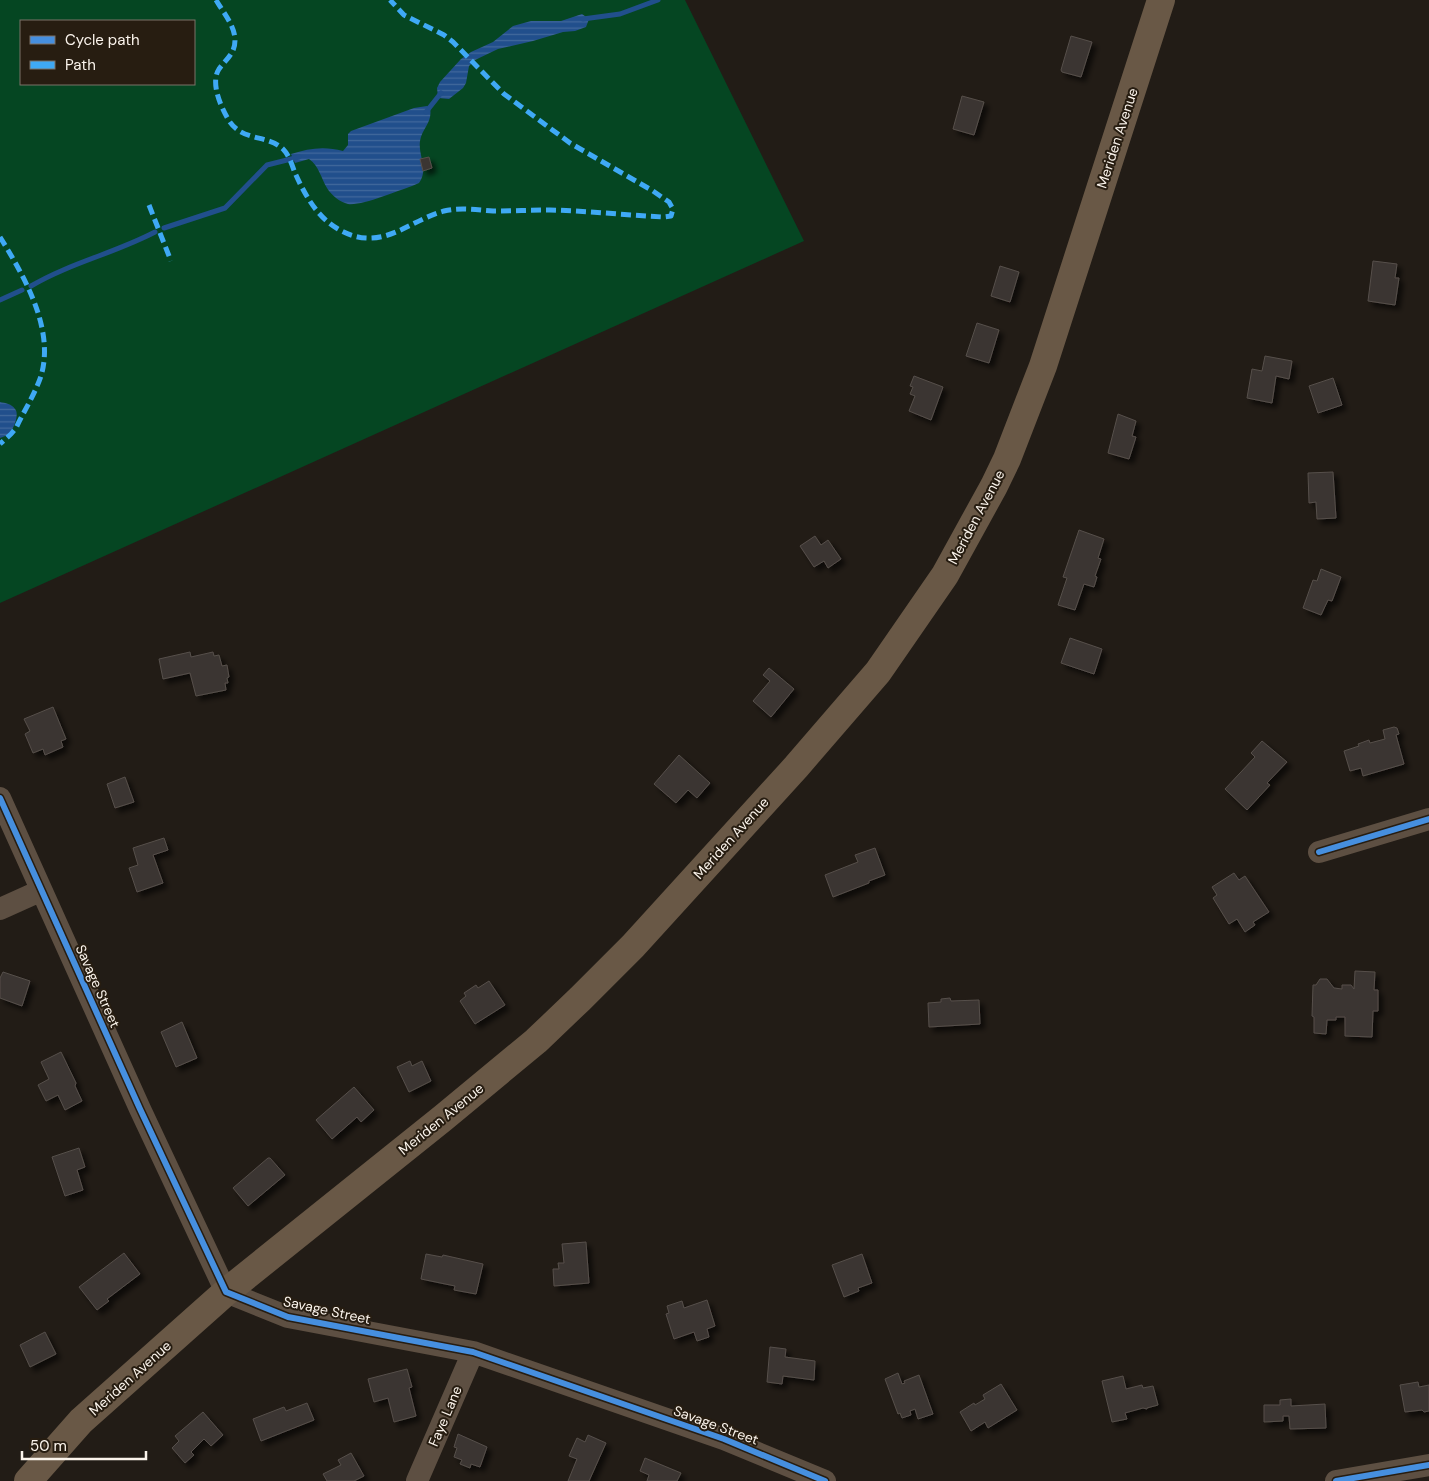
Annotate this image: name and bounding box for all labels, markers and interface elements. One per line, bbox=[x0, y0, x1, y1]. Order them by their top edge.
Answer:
legend bbox=[20, 20, 195, 85]
text: Cycle path bbox=[65, 30, 140, 50]
text: Path bbox=[65, 55, 96, 75]
street label: Meriden Avenue bbox=[1092, 86, 1142, 190]
street label: Meriden Avenue bbox=[944, 467, 1008, 567]
street label: Meriden Avenue bbox=[689, 793, 773, 883]
street label: Savage Street bbox=[72, 942, 124, 1030]
street label: Meriden Avenue bbox=[395, 1079, 487, 1159]
street label: Savage Street bbox=[282, 1292, 372, 1328]
street label: Meriden Avenue bbox=[85, 1336, 175, 1420]
street label: Faye Lane bbox=[424, 1383, 466, 1449]
street label: Savage Street bbox=[671, 1401, 761, 1449]
scale bar bbox=[22, 1428, 146, 1460]
text: 50 m bbox=[30, 1436, 67, 1456]

